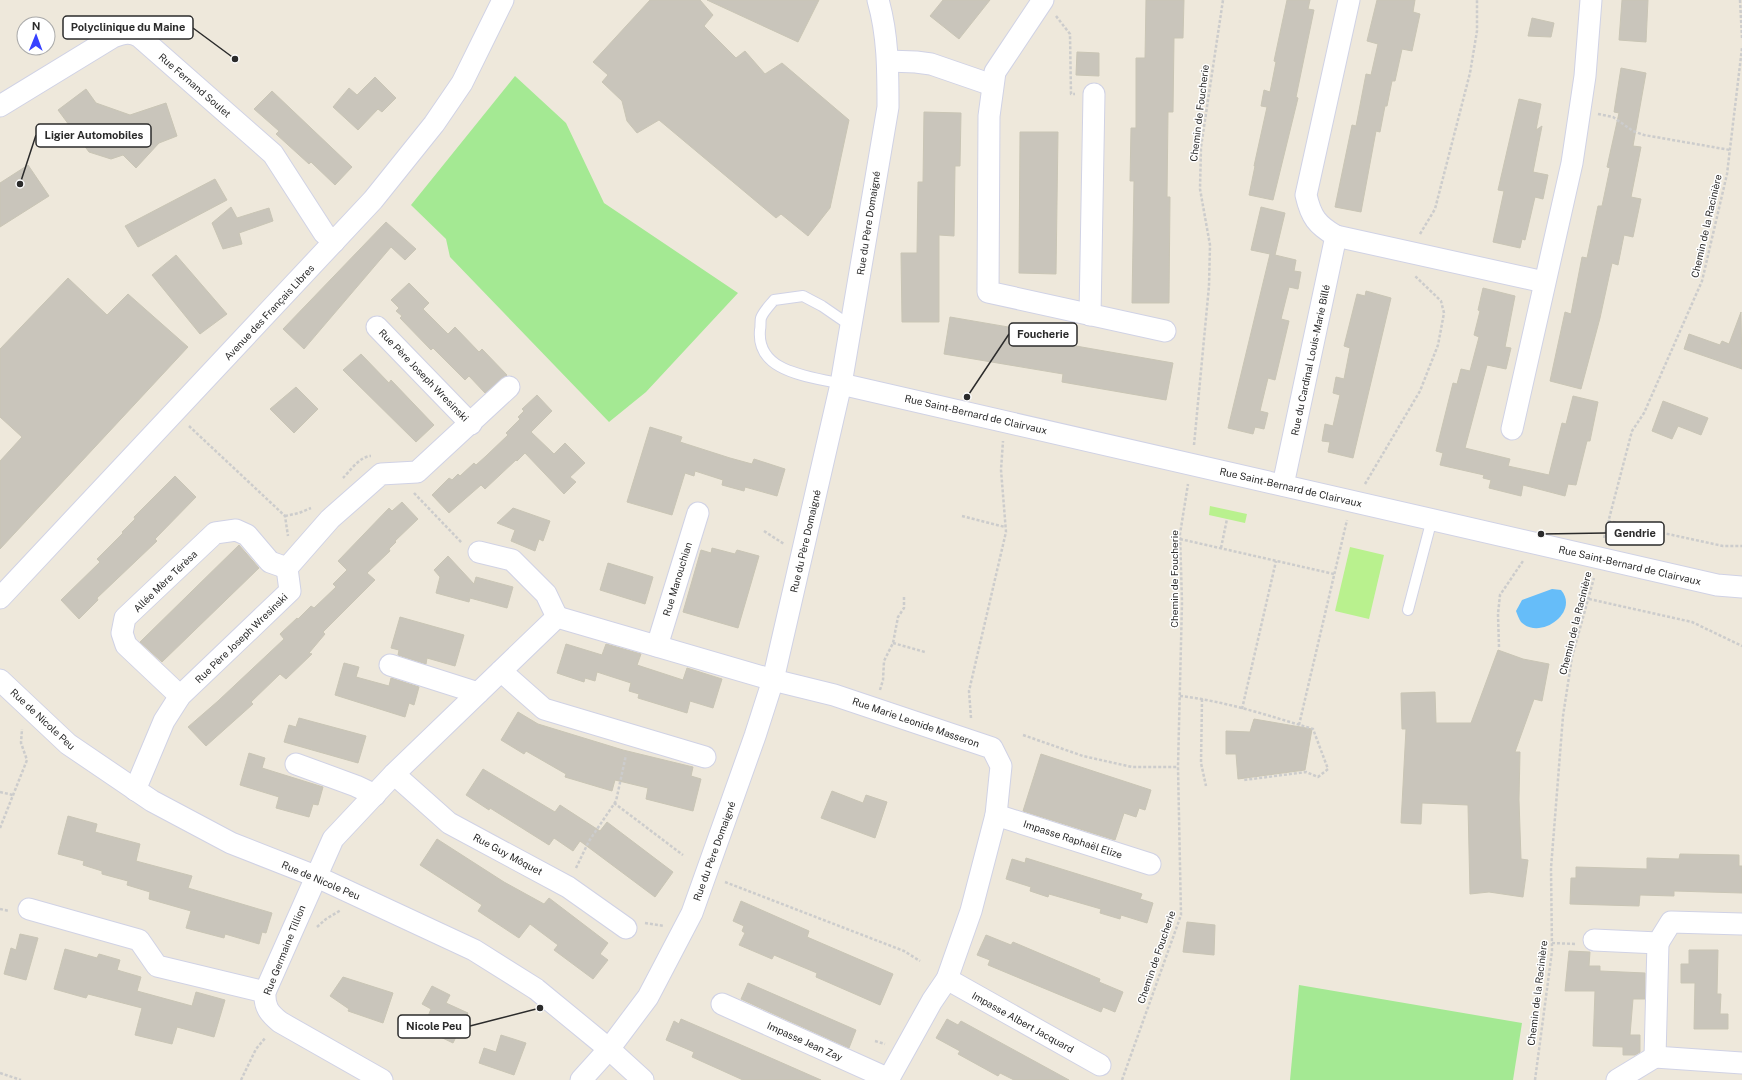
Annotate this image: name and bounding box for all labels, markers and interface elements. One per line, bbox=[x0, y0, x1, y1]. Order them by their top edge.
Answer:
north arrow bbox=[16, 16, 56, 56]
callout: Polyclinique du Maine bbox=[63, 16, 193, 39]
text: N bbox=[32, 20, 41, 32]
text: Polyclinique du Maine bbox=[71, 21, 185, 33]
street label: Rue Fernand Soulet bbox=[156, 50, 234, 120]
street label: Chemin de Foucherie bbox=[1187, 63, 1211, 162]
callout: Ligier Automobiles bbox=[36, 124, 151, 147]
text: Ligier Automobiles bbox=[45, 129, 144, 141]
street label: Rue du Père Domaigné bbox=[854, 170, 882, 276]
street label: Chemin de la Racinière bbox=[1688, 173, 1724, 279]
street label: Avenue des Français Libres bbox=[222, 262, 316, 362]
street label: Rue du Cardinal Louis-Marie Billé bbox=[1288, 283, 1332, 437]
callout: Foucherie bbox=[1009, 323, 1077, 346]
street label: Rue Père Joseph Wresinski bbox=[377, 326, 471, 424]
text: Foucherie bbox=[1017, 328, 1069, 340]
street label: Rue Saint-Bernard de Clairvaux bbox=[904, 392, 1049, 436]
street label: Rue Saint-Bernard de Clairvaux bbox=[1219, 465, 1364, 509]
street label: Rue du Père Domaigné bbox=[787, 488, 823, 594]
callout: Gendrie bbox=[1606, 522, 1664, 545]
text: Gendrie bbox=[1614, 527, 1656, 539]
street label: Chemin de Foucherie bbox=[1168, 530, 1180, 628]
street label: Rue Manouchian bbox=[660, 540, 694, 618]
street label: Rue Saint-Bernard de Clairvaux bbox=[1558, 543, 1703, 587]
street label: Allée Mère Térèsa bbox=[131, 548, 199, 614]
street label: Chemin de la Racinière bbox=[1556, 570, 1594, 676]
street label: Rue Père Joseph Wresinski bbox=[192, 591, 290, 685]
street label: Rue de Nicole Peu bbox=[8, 686, 78, 752]
street label: Rue Marie Leonide Masseron bbox=[851, 695, 981, 750]
street label: Rue du Père Domaigné bbox=[690, 799, 738, 903]
street label: Impasse Raphaël Elize bbox=[1022, 817, 1124, 861]
street label: Rue Guy Môquet bbox=[471, 831, 545, 877]
street label: Rue de Nicole Peu bbox=[280, 858, 362, 902]
street label: Rue Germaine Tillion bbox=[260, 903, 308, 997]
street label: Chemin de Foucherie bbox=[1134, 909, 1178, 1005]
street label: Chemin de la Racinière bbox=[1525, 939, 1549, 1046]
street label: Impasse Albert Jacquard bbox=[970, 989, 1076, 1055]
callout: Nicole Peu bbox=[398, 1015, 470, 1038]
street label: Impasse Jean Zay bbox=[765, 1019, 845, 1063]
text: Nicole Peu bbox=[406, 1020, 462, 1032]

